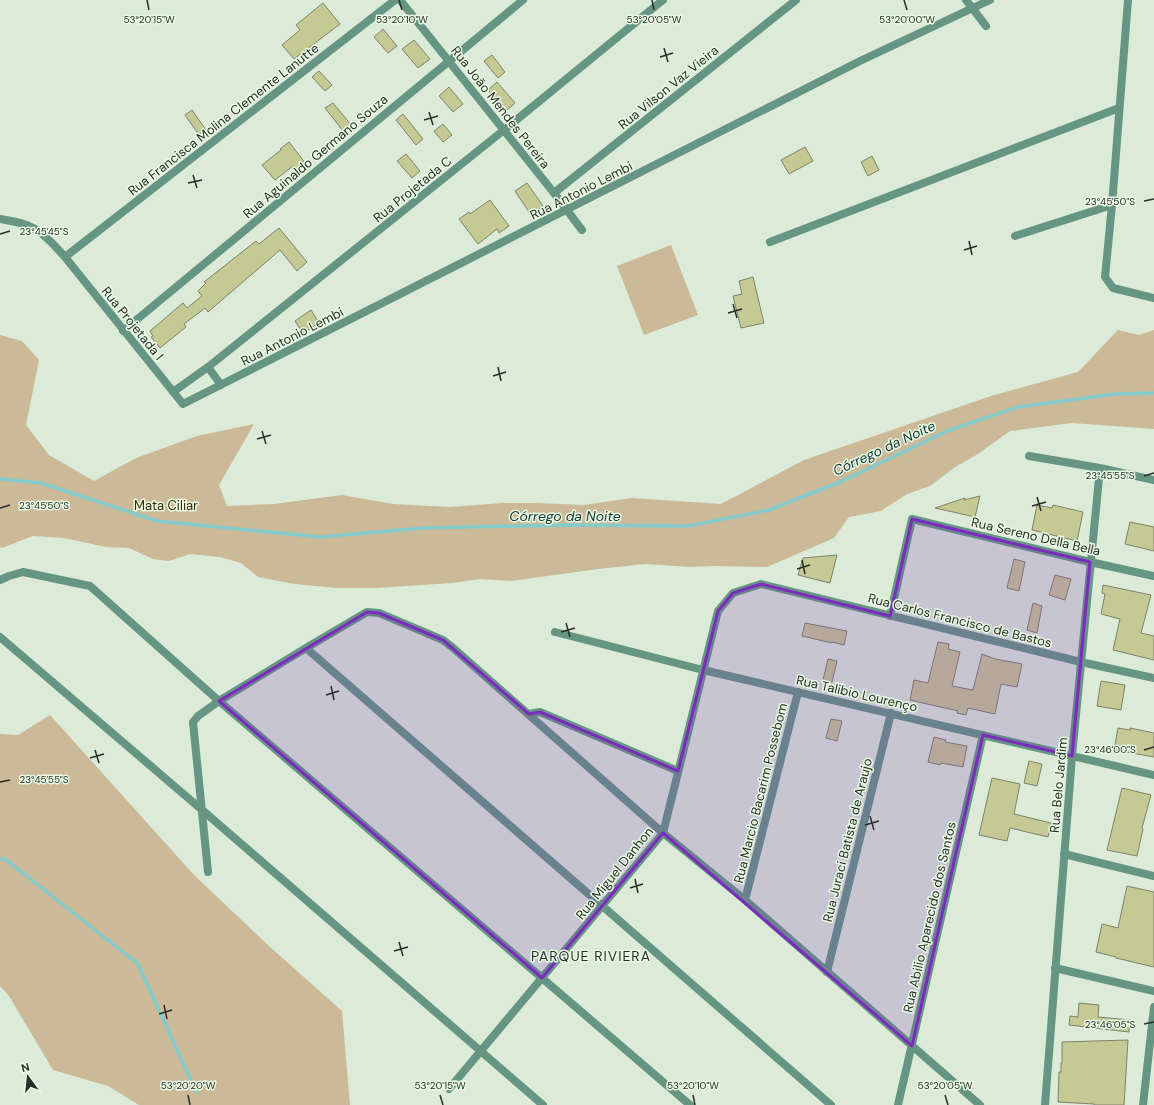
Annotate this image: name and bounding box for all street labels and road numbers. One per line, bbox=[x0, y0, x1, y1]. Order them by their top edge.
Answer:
street label: Rua Francisca Molina Clemente Lanutte bbox=[124, 40, 322, 199]
street label: Rua Vilson Vaz Vieira bbox=[615, 42, 722, 133]
street label: Rua João Mendes Pereira bbox=[447, 43, 554, 172]
street label: Rua Aguinaldo Germano Souza bbox=[239, 91, 391, 222]
street label: Rua Projetada C bbox=[370, 153, 455, 226]
street label: Rua Antonio Lembi bbox=[527, 157, 635, 224]
street label: Rua Projetada I bbox=[98, 283, 167, 364]
street label: Rua Antonio Lembi bbox=[238, 303, 346, 370]
street label: Rua Sereno Della Bella bbox=[970, 513, 1102, 560]
street label: Rua Carlos Francisco de Bastos bbox=[866, 589, 1054, 652]
street label: Rua Talibio Lourenço bbox=[795, 671, 919, 716]
street label: Rua Marcio Bacarim Possebom bbox=[730, 701, 791, 885]
street label: Rua Belo Jardim bbox=[1046, 736, 1071, 834]
street label: Rua Juraci Batista de Araujo bbox=[819, 756, 876, 924]
street label: Rua Abilio Aparecido dos Santos bbox=[899, 820, 960, 1014]
street label: Rua Miguel Danhon bbox=[572, 824, 657, 923]

